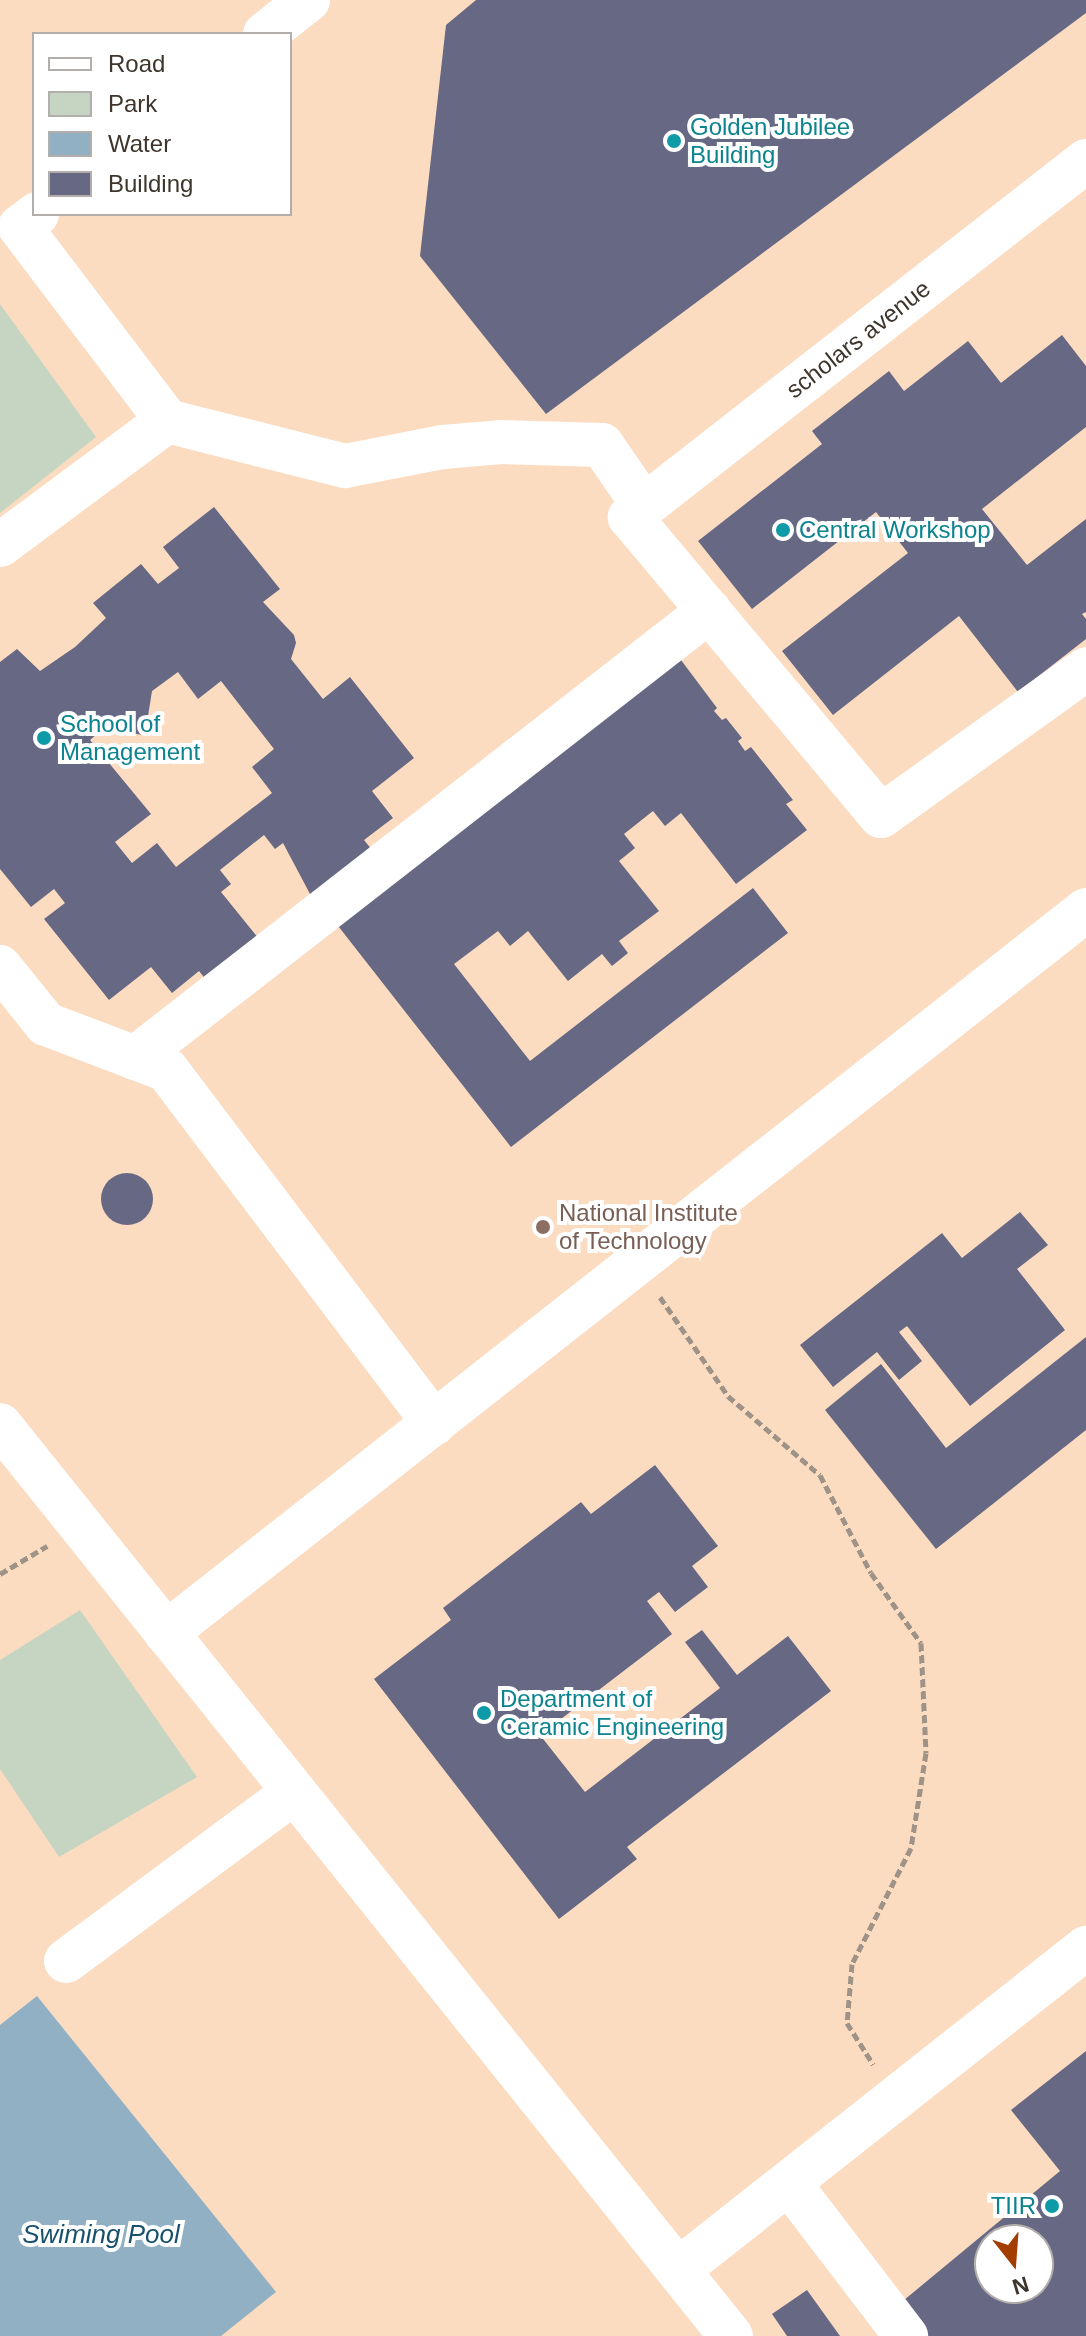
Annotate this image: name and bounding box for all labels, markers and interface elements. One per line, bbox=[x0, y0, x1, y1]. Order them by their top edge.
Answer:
legend bbox=[32, 32, 292, 216]
text: Road bbox=[108, 50, 165, 77]
text: Park bbox=[108, 90, 157, 117]
place label: Golden Jubilee Building bbox=[690, 113, 850, 169]
text: Water bbox=[108, 130, 171, 157]
marker: Golden Jubilee Building bbox=[665, 132, 683, 150]
text: Building bbox=[108, 170, 193, 197]
street label: scholars avenue bbox=[780, 274, 936, 404]
place label: Central Workshop bbox=[799, 516, 991, 544]
marker: Central Workshop bbox=[774, 521, 792, 539]
place label: School of Management bbox=[60, 710, 200, 766]
marker: School of Management bbox=[35, 729, 53, 747]
place label: National Institute of Technology bbox=[559, 1199, 738, 1255]
marker: National Institute of Technology bbox=[534, 1218, 552, 1236]
place label: Department of Ceramic Engineering bbox=[500, 1685, 724, 1741]
marker: Department of Ceramic Engineering bbox=[475, 1704, 493, 1722]
place label: TIIR bbox=[991, 2192, 1036, 2220]
marker: TIIR bbox=[1043, 2197, 1061, 2215]
water label: Swiming Pool bbox=[22, 2219, 180, 2251]
north arrow bbox=[974, 2224, 1054, 2304]
text: N bbox=[1009, 2271, 1032, 2300]

